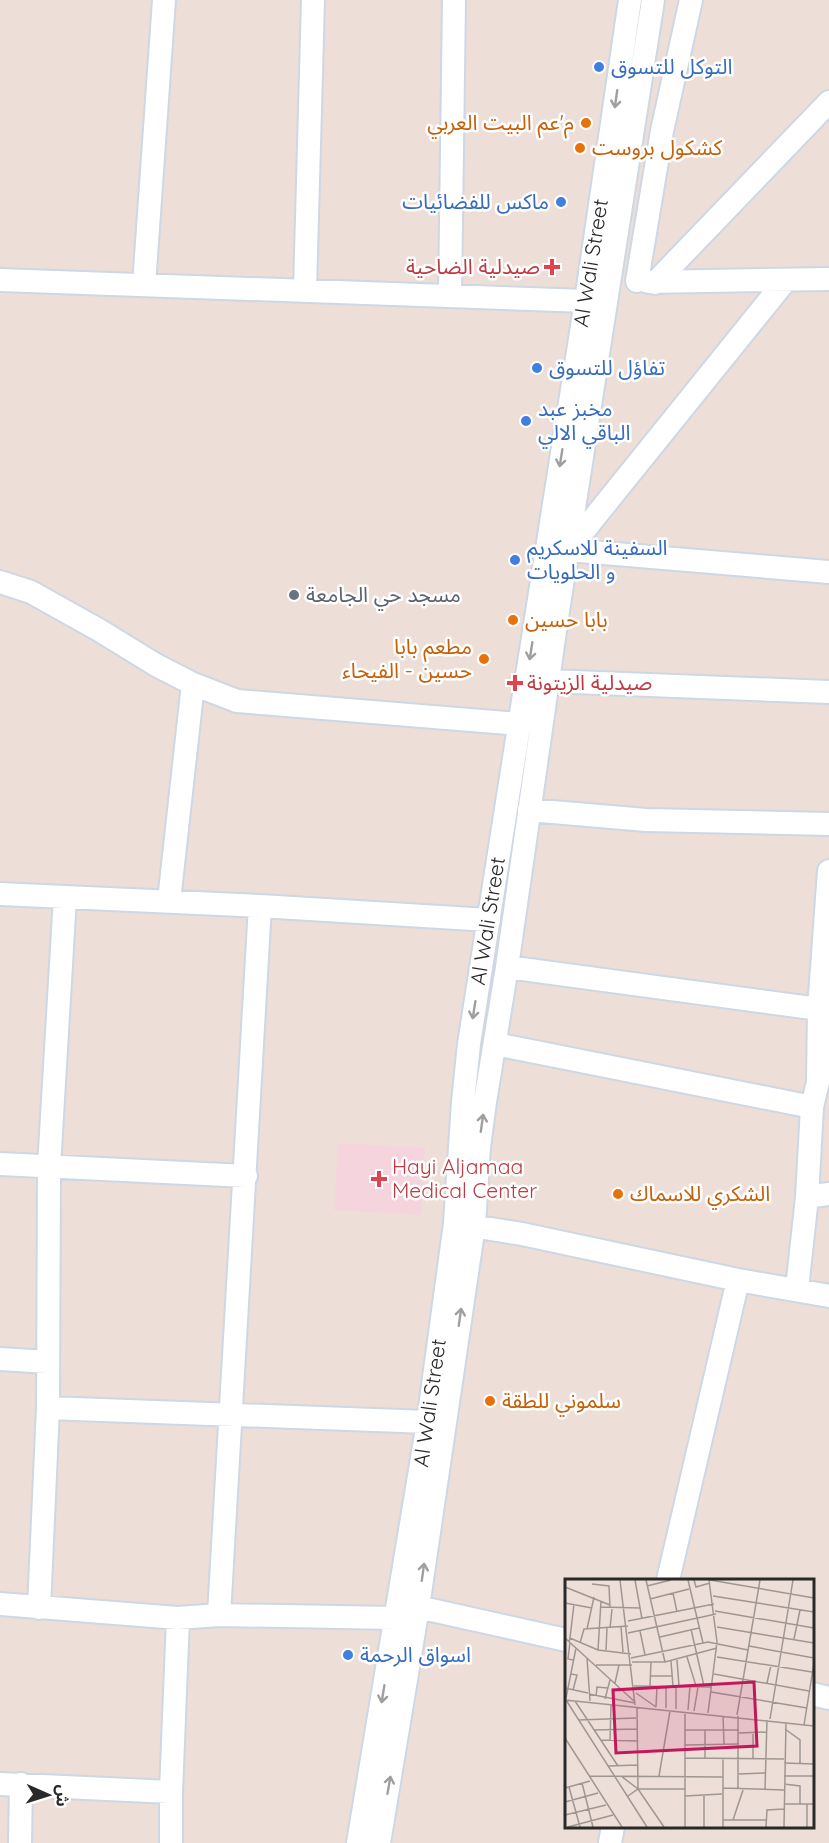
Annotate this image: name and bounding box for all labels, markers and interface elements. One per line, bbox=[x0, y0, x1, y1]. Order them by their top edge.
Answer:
place label: التوكل للتسوق bbox=[611, 53, 733, 79]
marker: التوكل للتسوق bbox=[592, 60, 606, 74]
one-way arrow bbox=[610, 89, 621, 109]
place label: م'عم البيت العربي bbox=[427, 109, 574, 139]
marker: م'عم البيت العربي bbox=[579, 116, 593, 130]
place label: كشكول بروست bbox=[592, 134, 723, 160]
marker: كشكول بروست bbox=[573, 141, 587, 155]
place label: ماكس للفضائيات bbox=[402, 188, 549, 214]
marker: ماكس للفضائيات bbox=[554, 195, 568, 209]
street label: Al Wali Street bbox=[567, 197, 613, 329]
place label: صيدلية الضاحية bbox=[406, 253, 540, 279]
marker: صيدلية الضاحية bbox=[545, 260, 559, 274]
place label: تفاؤل للتسوق bbox=[549, 354, 665, 380]
marker: تفاؤل للتسوق bbox=[530, 361, 544, 375]
place label: مخبز عبد الباقي الالي bbox=[538, 395, 630, 449]
marker: مخبز عبد الباقي الالي bbox=[519, 414, 533, 428]
one-way arrow bbox=[556, 448, 567, 468]
place label: السفينة للاسكريم و الحلويات bbox=[527, 534, 668, 584]
marker: السفينة للاسكريم و الحلويات bbox=[508, 553, 522, 567]
place label: مسجد حي الجامعة bbox=[306, 581, 461, 611]
marker: مسجد حي الجامعة bbox=[287, 588, 301, 602]
place label: بابا حسين bbox=[525, 606, 608, 632]
marker: بابا حسين bbox=[506, 613, 520, 627]
place label: مطعم بابا حسين - الفيحاء bbox=[342, 633, 472, 683]
one-way arrow bbox=[526, 641, 537, 660]
marker: مطعم بابا حسين - الفيحاء bbox=[477, 652, 491, 666]
place label: صيدلية الزيتونة bbox=[527, 669, 652, 695]
marker: صيدلية الزيتونة bbox=[508, 676, 522, 690]
street label: Al Wali Street bbox=[464, 855, 510, 987]
one-way arrow bbox=[469, 999, 480, 1019]
one-way arrow bbox=[476, 1114, 487, 1133]
place label: Hayi Aljamaa Medical Center bbox=[392, 1153, 537, 1203]
marker: Hayi Aljamaa Medical Center bbox=[370, 1170, 388, 1188]
place label: الشكري للاسماك bbox=[630, 1180, 770, 1210]
marker: الشكري للاسماك bbox=[611, 1187, 625, 1201]
one-way arrow bbox=[455, 1307, 466, 1327]
street label: Al Wali Street bbox=[407, 1337, 451, 1469]
place label: سلموني للطقة bbox=[502, 1387, 621, 1417]
marker: سلموني للطقة bbox=[483, 1394, 497, 1408]
one-way arrow bbox=[417, 1563, 428, 1582]
inset map bbox=[565, 1579, 814, 1828]
place label: اسواق الرحمة bbox=[360, 1641, 471, 1667]
marker: اسواق الرحمة bbox=[341, 1648, 355, 1662]
one-way arrow bbox=[377, 1684, 388, 1704]
north arrow bbox=[18, 1765, 78, 1825]
one-way arrow bbox=[384, 1776, 395, 1796]
text: ش bbox=[52, 1784, 74, 1807]

